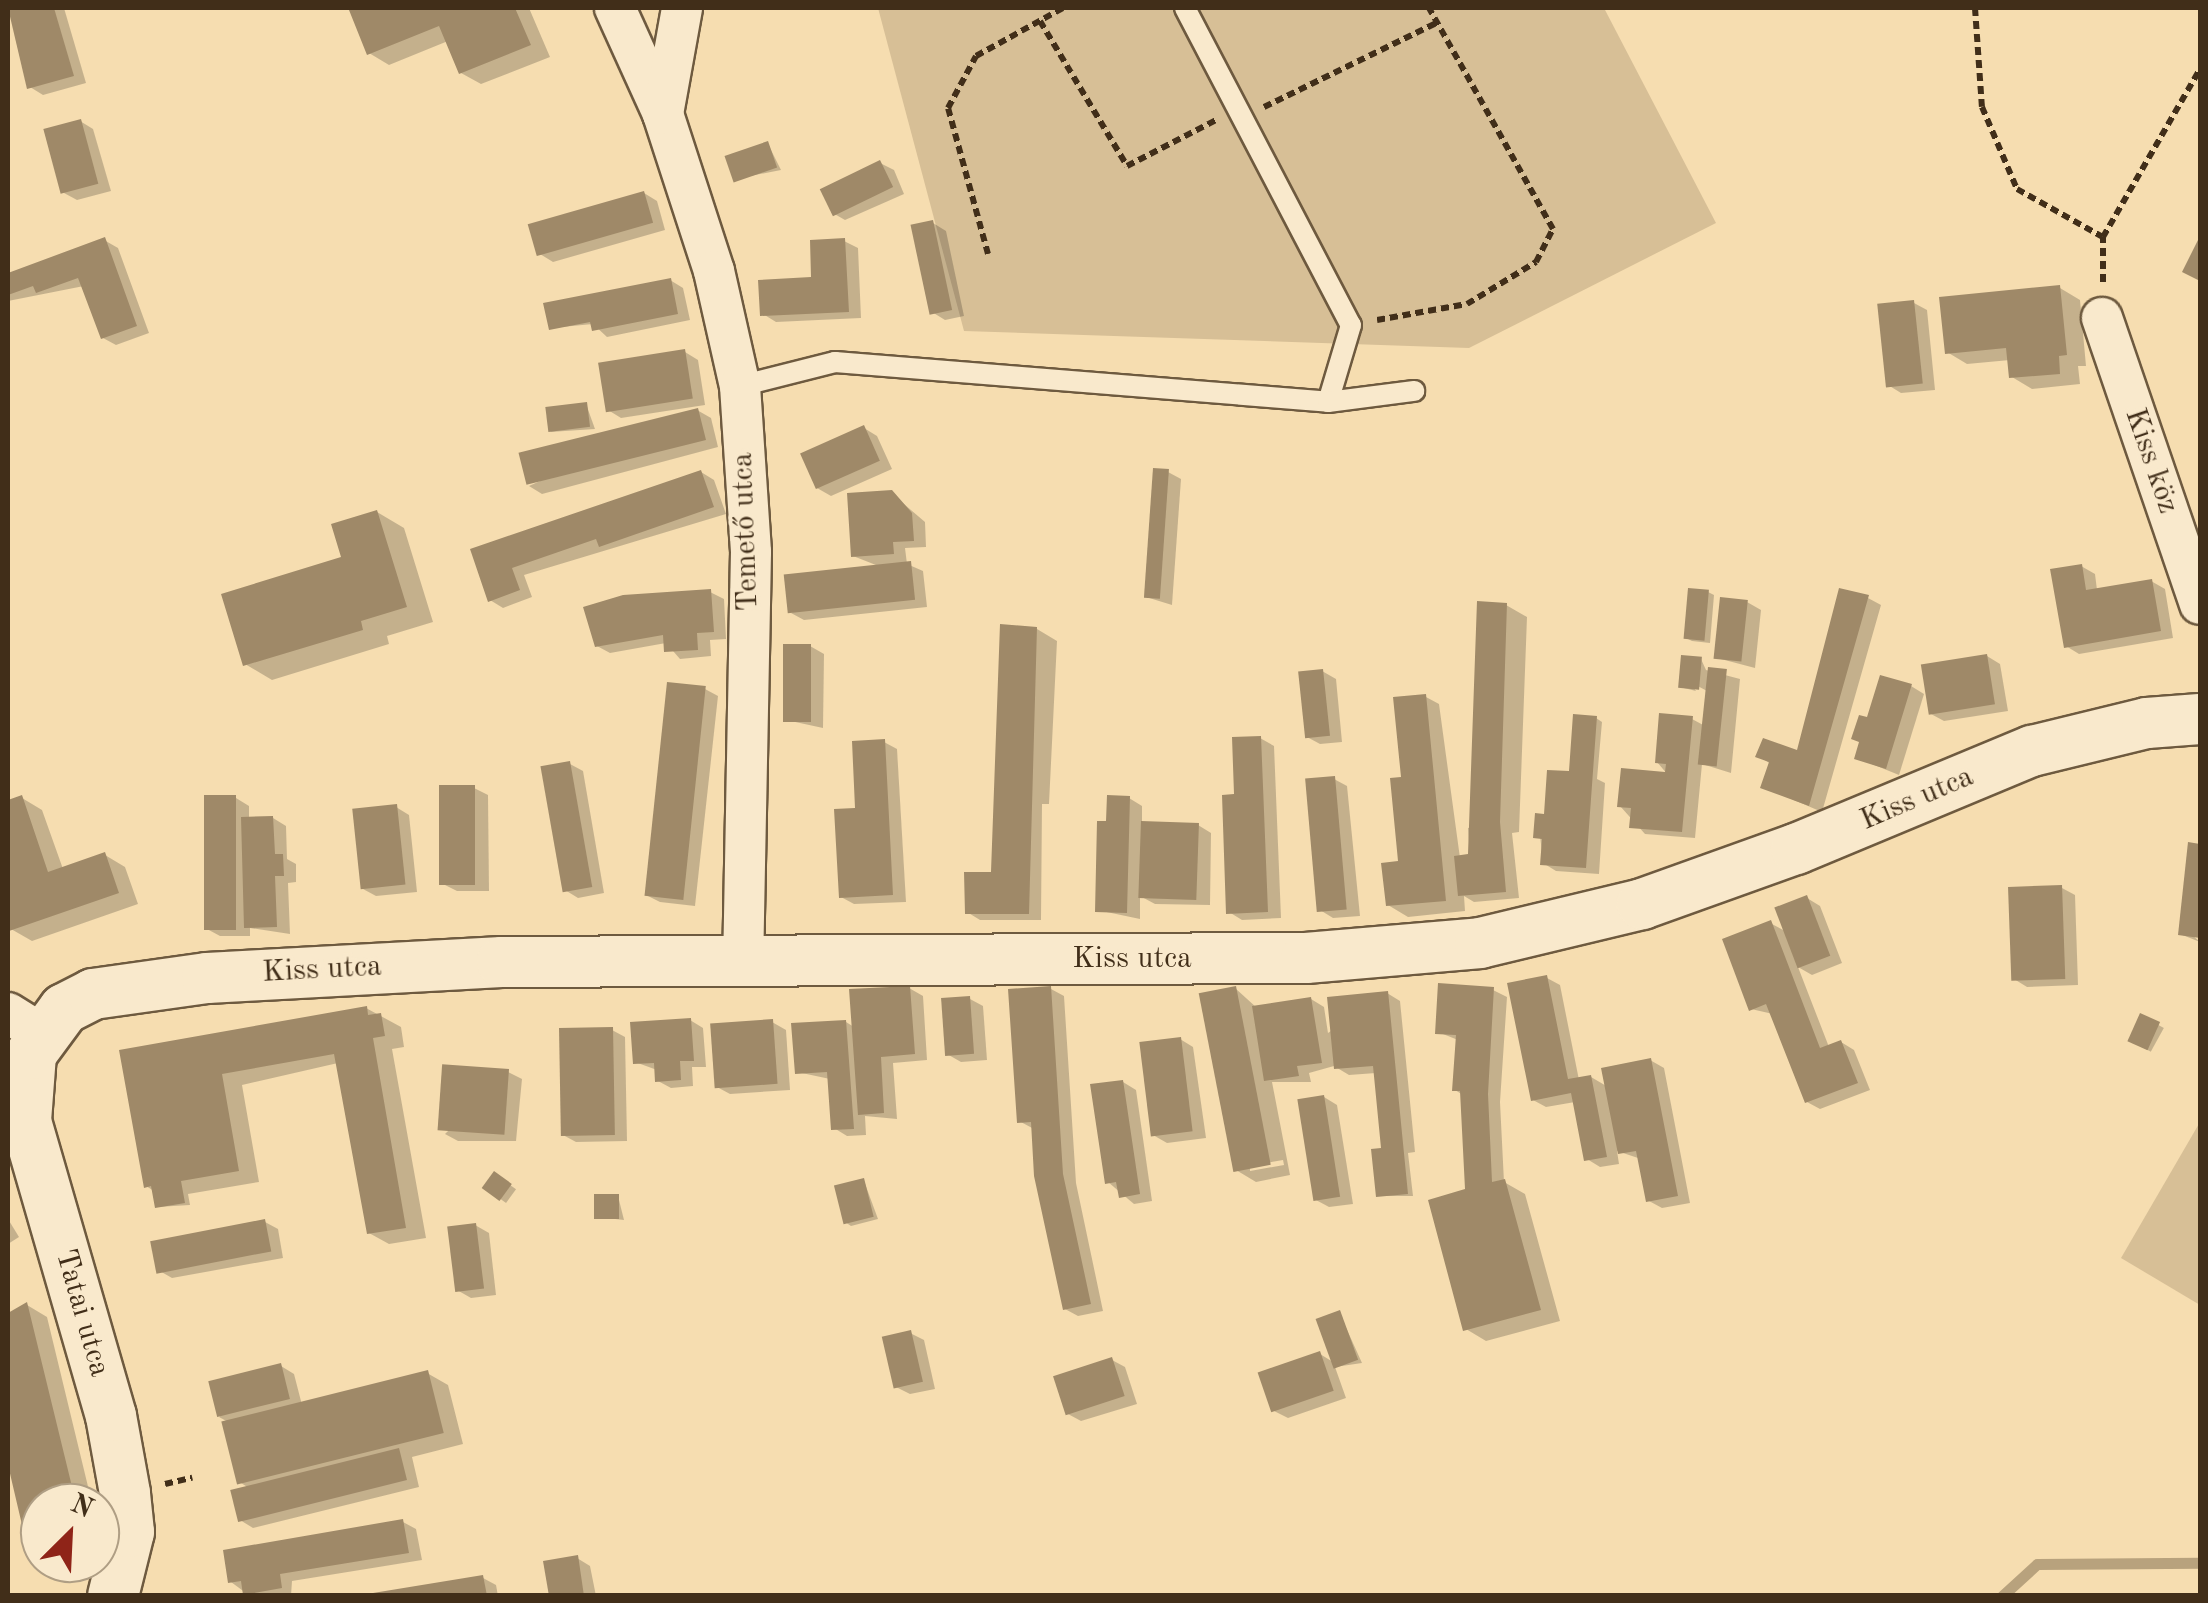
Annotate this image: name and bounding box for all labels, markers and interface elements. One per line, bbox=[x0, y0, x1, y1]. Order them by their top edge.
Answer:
street label: Kiss köz bbox=[2116, 404, 2186, 518]
street label: Temető utca bbox=[725, 452, 767, 612]
street label: Kiss utca bbox=[1855, 759, 1979, 839]
street label: Kiss utca bbox=[1072, 941, 1192, 977]
street label: Kiss utca bbox=[261, 949, 383, 991]
street label: Tatai utca bbox=[47, 1245, 117, 1381]
north arrow bbox=[20, 1483, 120, 1583]
text: N bbox=[66, 1490, 97, 1525]

